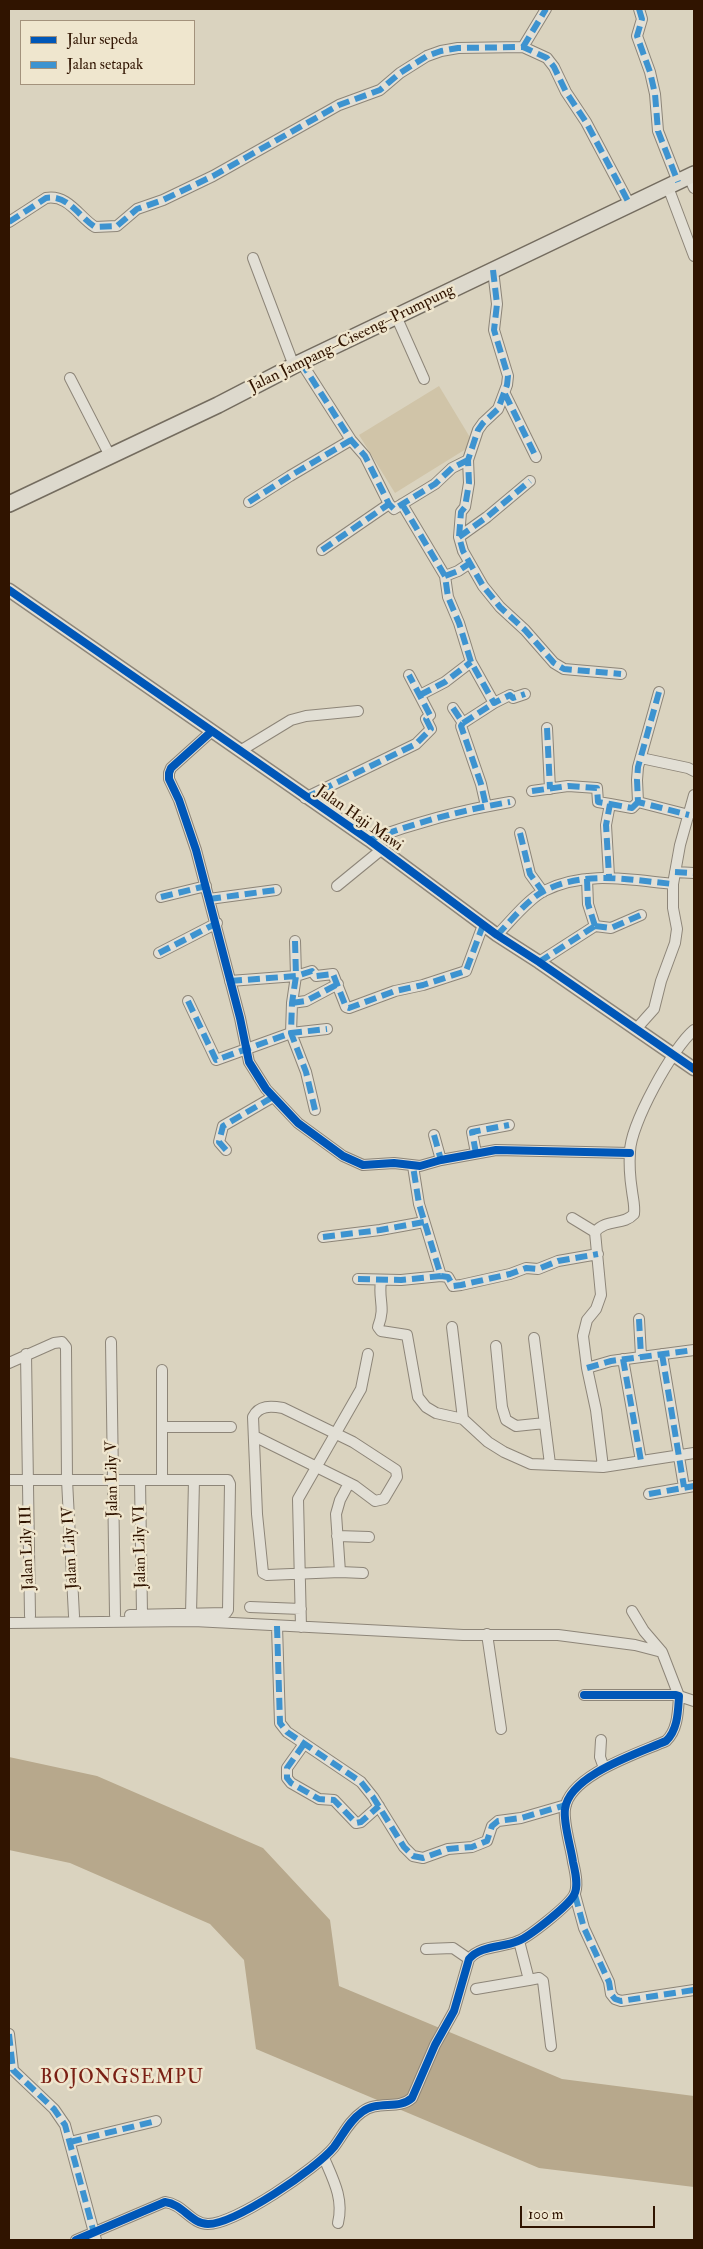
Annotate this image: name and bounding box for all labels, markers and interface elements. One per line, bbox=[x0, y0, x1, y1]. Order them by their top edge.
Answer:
legend bbox=[20, 20, 195, 85]
text: Jalur sepeda bbox=[67, 30, 138, 49]
text: Jalan setapak bbox=[67, 55, 143, 74]
street label: Jalan Jampang–Ciseeng–Prumpung bbox=[246, 281, 458, 397]
street label: Jalan Haji Mawi bbox=[312, 782, 406, 856]
street label: Jalan Lily V bbox=[103, 1441, 123, 1517]
street label: Jalan Lily III bbox=[17, 1505, 39, 1591]
street label: Jalan Lily VI bbox=[131, 1505, 151, 1589]
street label: Jalan Lily IV bbox=[59, 1506, 83, 1590]
district label: BOJONGSEMPU bbox=[39, 2068, 205, 2090]
scale bar bbox=[523, 2196, 658, 2228]
text: 100 m bbox=[528, 2205, 563, 2224]

